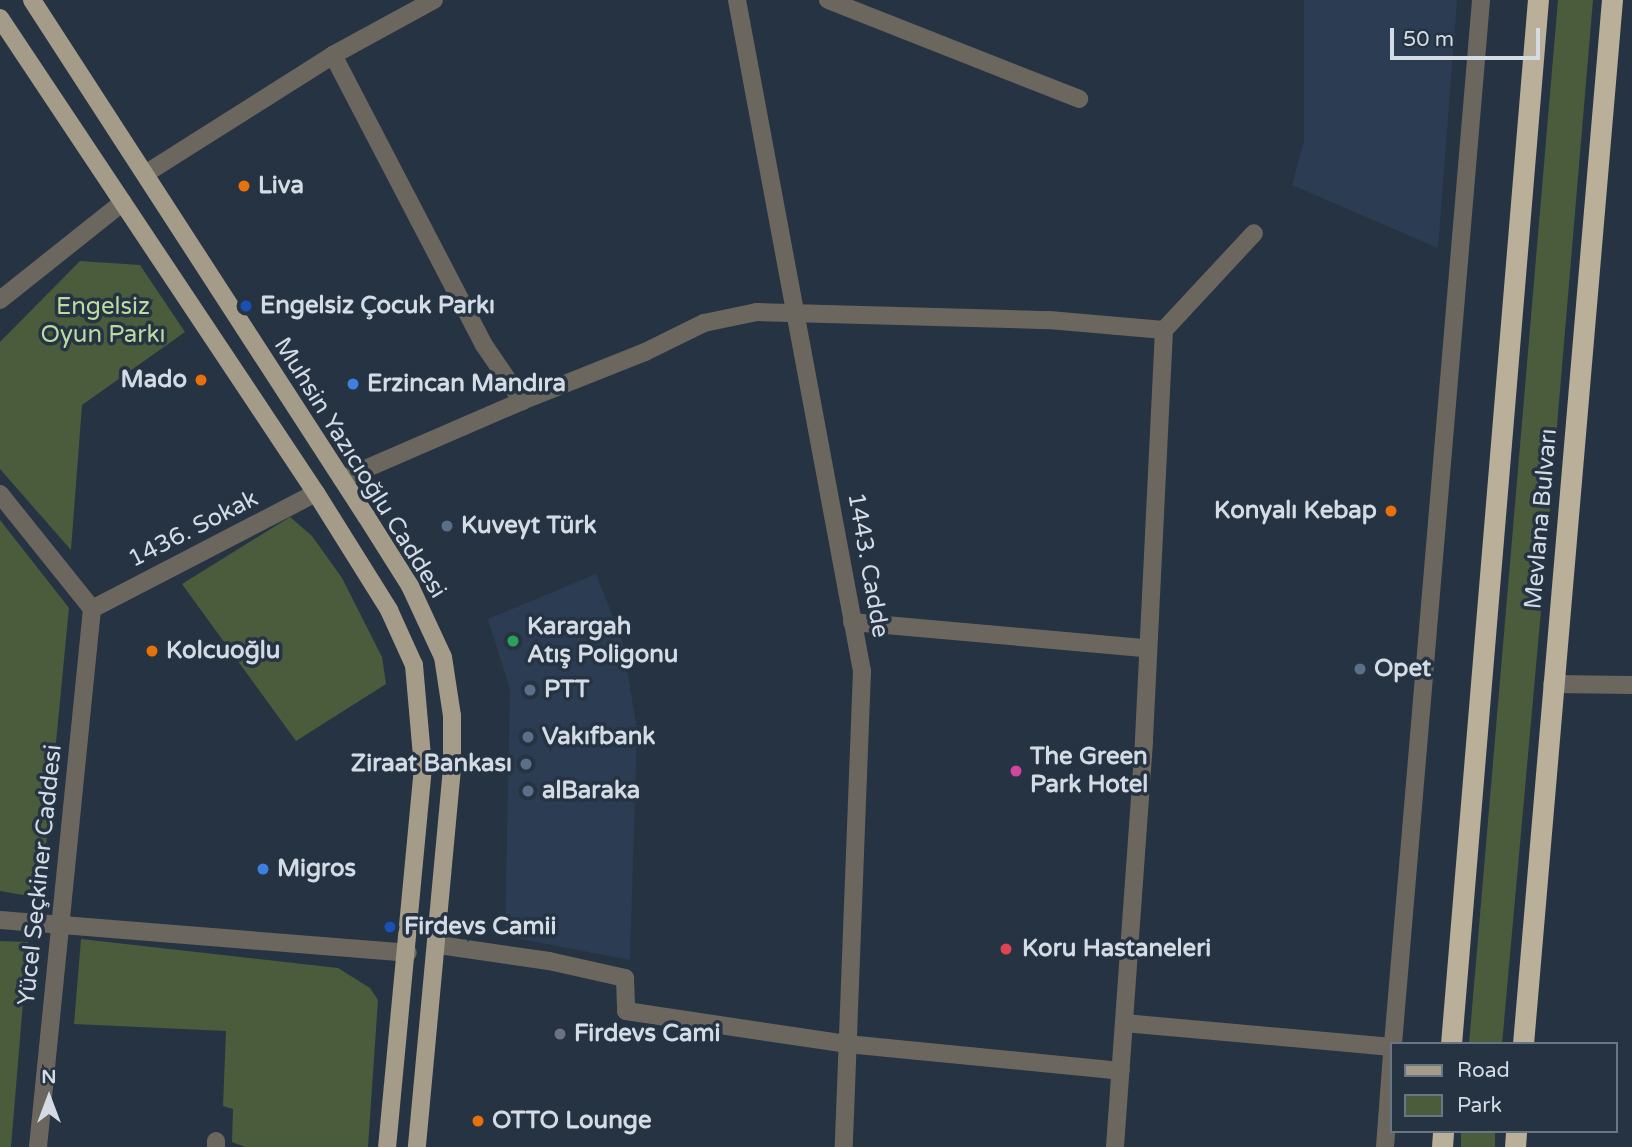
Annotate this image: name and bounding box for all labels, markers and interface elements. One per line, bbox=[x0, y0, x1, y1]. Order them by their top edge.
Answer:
scale bar bbox=[1394, 14, 1544, 58]
text: 50 m bbox=[1403, 27, 1454, 52]
place label: Liva bbox=[258, 172, 304, 200]
marker: Liva bbox=[236, 178, 252, 194]
place label: Engelsiz Çocuk Parkı bbox=[260, 292, 495, 320]
park label: Engelsiz Oyun Parkı bbox=[40, 293, 166, 349]
marker: Engelsiz Çocuk Parkı bbox=[238, 298, 254, 314]
street label: Muhsin Yazıcıoğlu Caddesi bbox=[268, 332, 452, 604]
place label: Mado bbox=[121, 366, 187, 394]
place label: Erzincan Mandıra bbox=[367, 370, 566, 398]
marker: Mado bbox=[193, 372, 209, 388]
marker: Erzincan Mandıra bbox=[345, 376, 361, 392]
street label: Mevlana Bulvarı bbox=[1519, 428, 1563, 610]
street label: 1436. Sokak bbox=[123, 484, 263, 574]
street label: 1443. Cadde bbox=[841, 490, 895, 640]
place label: Konyalı Kebap bbox=[1214, 497, 1377, 525]
marker: Konyalı Kebap bbox=[1383, 503, 1399, 519]
place label: Kuveyt Türk bbox=[461, 512, 597, 540]
marker: Kuveyt Türk bbox=[439, 518, 455, 534]
place label: Karargah Atış Poligonu bbox=[527, 613, 678, 669]
marker: Karargah Atış Poligonu bbox=[505, 633, 521, 649]
place label: Kolcuoğlu bbox=[166, 637, 280, 665]
marker: Kolcuoğlu bbox=[144, 643, 160, 659]
place label: Opet bbox=[1374, 655, 1431, 683]
marker: Opet bbox=[1352, 661, 1368, 677]
place label: PTT bbox=[544, 676, 589, 704]
marker: PTT bbox=[522, 682, 538, 698]
place label: Vakıfbank bbox=[542, 723, 655, 751]
marker: Vakıfbank bbox=[520, 729, 536, 745]
street label: Yücel Seçkiner Caddesi bbox=[12, 743, 68, 1007]
place label: The Green Park Hotel bbox=[1030, 743, 1148, 799]
place label: Ziraat Bankası bbox=[351, 750, 512, 778]
marker: Ziraat Bankası bbox=[518, 756, 534, 772]
marker: The Green Park Hotel bbox=[1008, 763, 1024, 779]
place label: alBaraka bbox=[542, 777, 640, 805]
marker: alBaraka bbox=[520, 783, 536, 799]
place label: Migros bbox=[277, 855, 356, 883]
marker: Migros bbox=[255, 861, 271, 877]
place label: Firdevs Camii bbox=[404, 913, 556, 941]
marker: Firdevs Camii bbox=[382, 919, 398, 935]
place label: Koru Hastaneleri bbox=[1022, 935, 1211, 963]
marker: Koru Hastaneleri bbox=[996, 939, 1016, 959]
place label: Firdevs Cami bbox=[574, 1020, 720, 1048]
marker: Firdevs Cami bbox=[552, 1026, 568, 1042]
legend bbox=[1390, 1042, 1618, 1133]
text: Road bbox=[1457, 1058, 1510, 1083]
north arrow bbox=[14, 1063, 84, 1133]
text: N bbox=[41, 1066, 57, 1088]
text: Park bbox=[1457, 1093, 1502, 1118]
place label: OTTO Lounge bbox=[492, 1107, 652, 1135]
marker: OTTO Lounge bbox=[470, 1113, 486, 1129]

